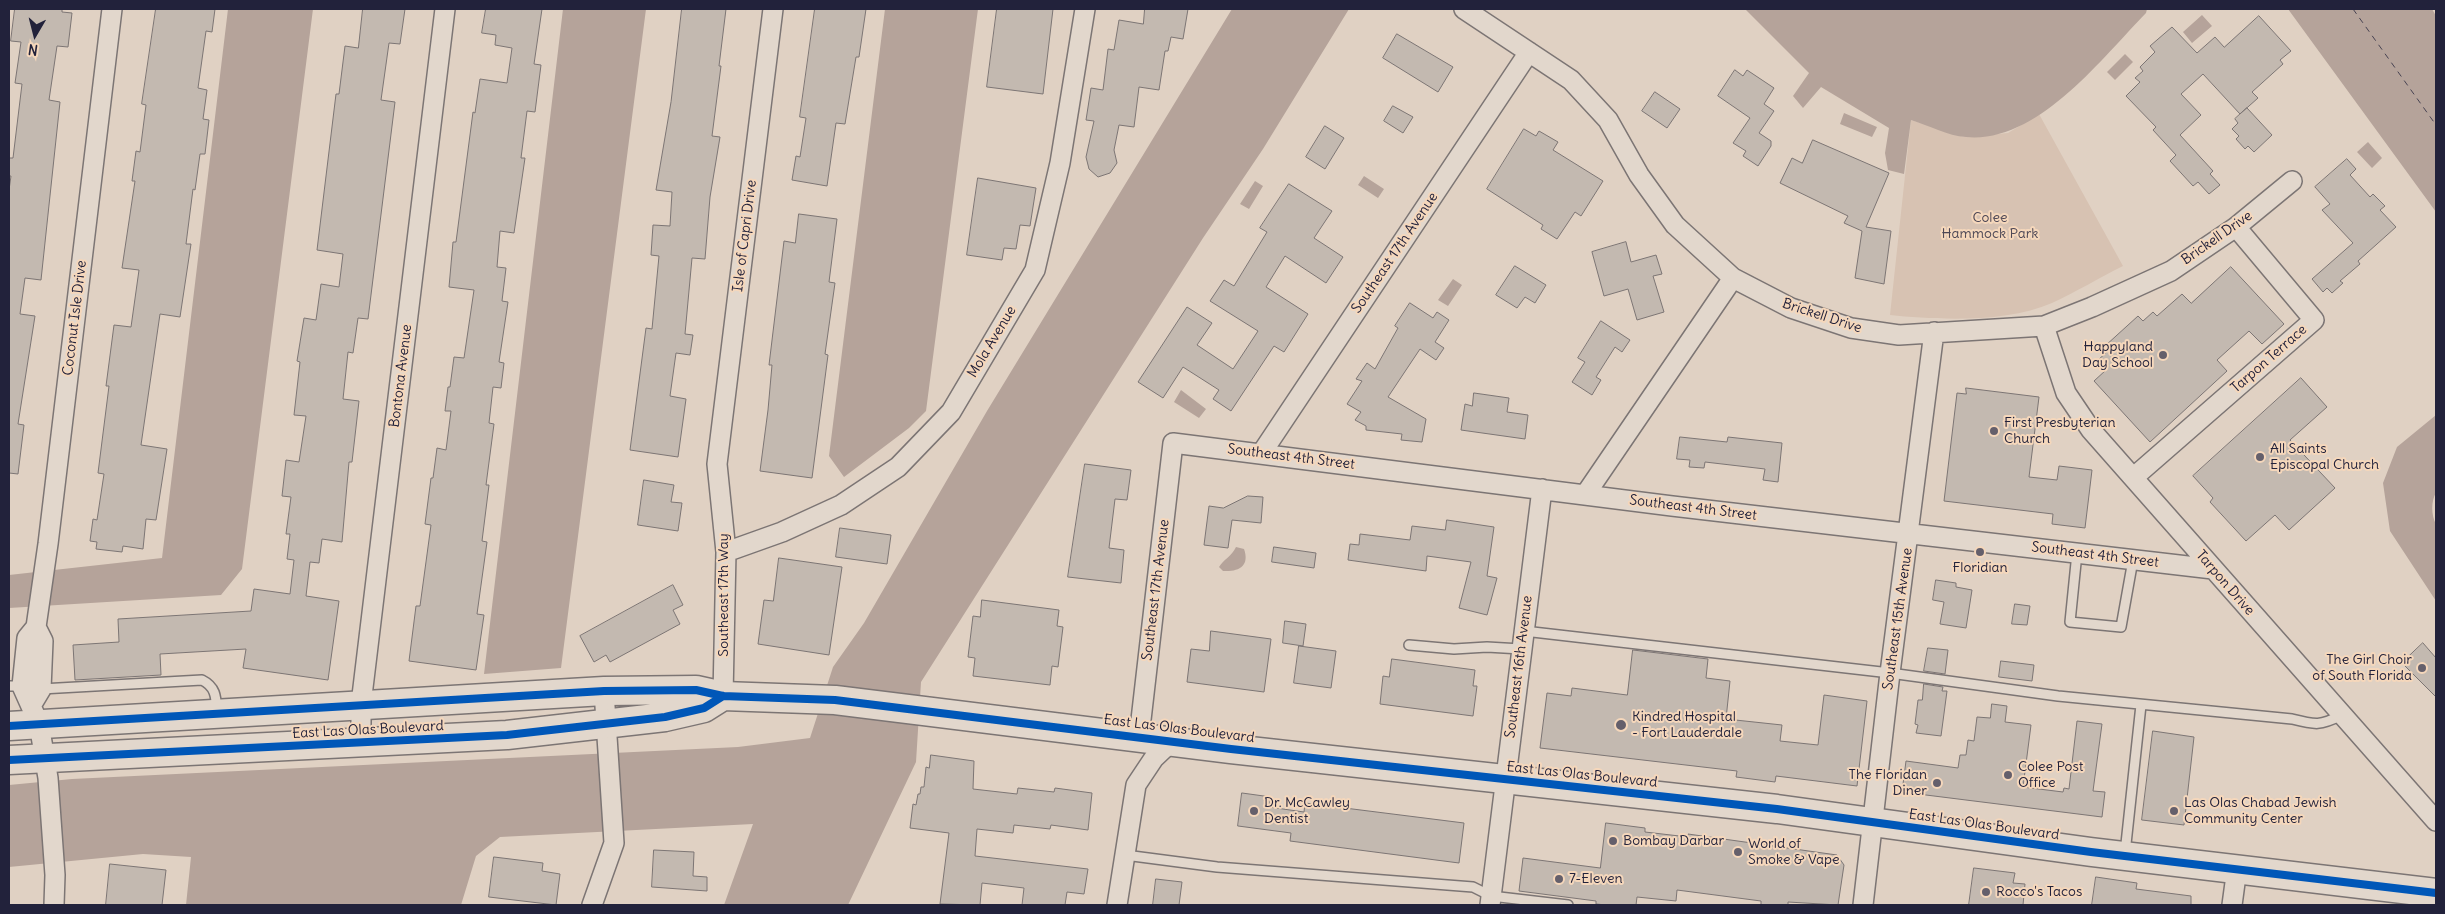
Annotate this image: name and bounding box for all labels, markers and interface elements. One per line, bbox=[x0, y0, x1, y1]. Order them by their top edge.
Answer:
north arrow bbox=[10, 10, 60, 60]
text: N bbox=[27, 40, 39, 59]
street label: Isle of Capri Drive bbox=[730, 179, 760, 293]
street label: Southeast 17th Avenue bbox=[1348, 189, 1442, 317]
street label: Brickell Drive bbox=[2178, 207, 2256, 269]
park label: Colee Hammock Park bbox=[1942, 210, 2038, 242]
street label: Coconut Isle Drive bbox=[60, 260, 90, 376]
street label: Brickell Drive bbox=[1780, 295, 1864, 337]
street label: Mola Avenue bbox=[964, 303, 1020, 381]
street label: Tarpon Terrace bbox=[2228, 322, 2310, 396]
street label: Bontona Avenue bbox=[386, 323, 416, 429]
place label: Happyland Day School bbox=[2082, 339, 2153, 372]
marker: Happyland Day School bbox=[2157, 349, 2169, 361]
place label: First Presbyterian Church bbox=[2004, 415, 2116, 448]
marker: First Presbyterian Church bbox=[1988, 425, 2000, 437]
street label: Southeast 4th Street bbox=[1226, 441, 1356, 473]
place label: All Saints Episcopal Church bbox=[2270, 441, 2379, 474]
marker: All Saints Episcopal Church bbox=[2254, 451, 2266, 463]
street label: Southeast 4th Street bbox=[1628, 492, 1758, 524]
street label: Southeast 17th Avenue bbox=[1139, 518, 1173, 662]
street label: Southeast 17th Way bbox=[716, 533, 732, 657]
street label: Southeast 4th Street bbox=[2030, 539, 2160, 571]
marker: Floridian bbox=[1974, 546, 1986, 558]
street label: Southeast 15th Avenue bbox=[1880, 547, 1916, 691]
street label: Tarpon Drive bbox=[2192, 547, 2258, 619]
place label: Floridian bbox=[1952, 560, 2008, 576]
street label: Southeast 16th Avenue bbox=[1502, 595, 1536, 739]
place label: The Girl Choir of South Florida bbox=[2312, 652, 2412, 684]
marker: The Girl Choir of South Florida bbox=[2416, 662, 2428, 674]
place label: Kindred Hospital - Fort Lauderdale bbox=[1632, 709, 1742, 742]
street label: East Las Olas Boulevard bbox=[1103, 711, 1255, 747]
street label: East Las Olas Boulevard bbox=[292, 718, 444, 742]
marker: Kindred Hospital - Fort Lauderdale bbox=[1614, 718, 1628, 732]
street label: East Las Olas Boulevard bbox=[1506, 759, 1658, 791]
place label: Colee Post Office bbox=[2018, 759, 2084, 792]
place label: The Floridan Diner bbox=[1849, 767, 1927, 800]
marker: Colee Post Office bbox=[2002, 769, 2014, 781]
marker: The Floridan Diner bbox=[1931, 777, 1943, 789]
place label: Dr. McCawley Dentist bbox=[1264, 795, 1350, 828]
place label: Las Olas Chabad Jewish Community Center bbox=[2184, 795, 2337, 828]
marker: Dr. McCawley Dentist bbox=[1248, 805, 1260, 817]
marker: Las Olas Chabad Jewish Community Center bbox=[2168, 805, 2180, 817]
street label: East Las Olas Boulevard bbox=[1908, 806, 2060, 844]
place label: Bombay Darbar bbox=[1623, 833, 1724, 849]
marker: Bombay Darbar bbox=[1607, 835, 1619, 847]
place label: World of Smoke & Vape bbox=[1748, 836, 1840, 869]
marker: World of Smoke & Vape bbox=[1732, 846, 1744, 858]
place label: 7-Eleven bbox=[1569, 871, 1623, 887]
marker: 7-Eleven bbox=[1553, 873, 1565, 885]
place label: Rocco's Tacos bbox=[1996, 884, 2082, 900]
marker: Rocco's Tacos bbox=[1980, 886, 1992, 898]

